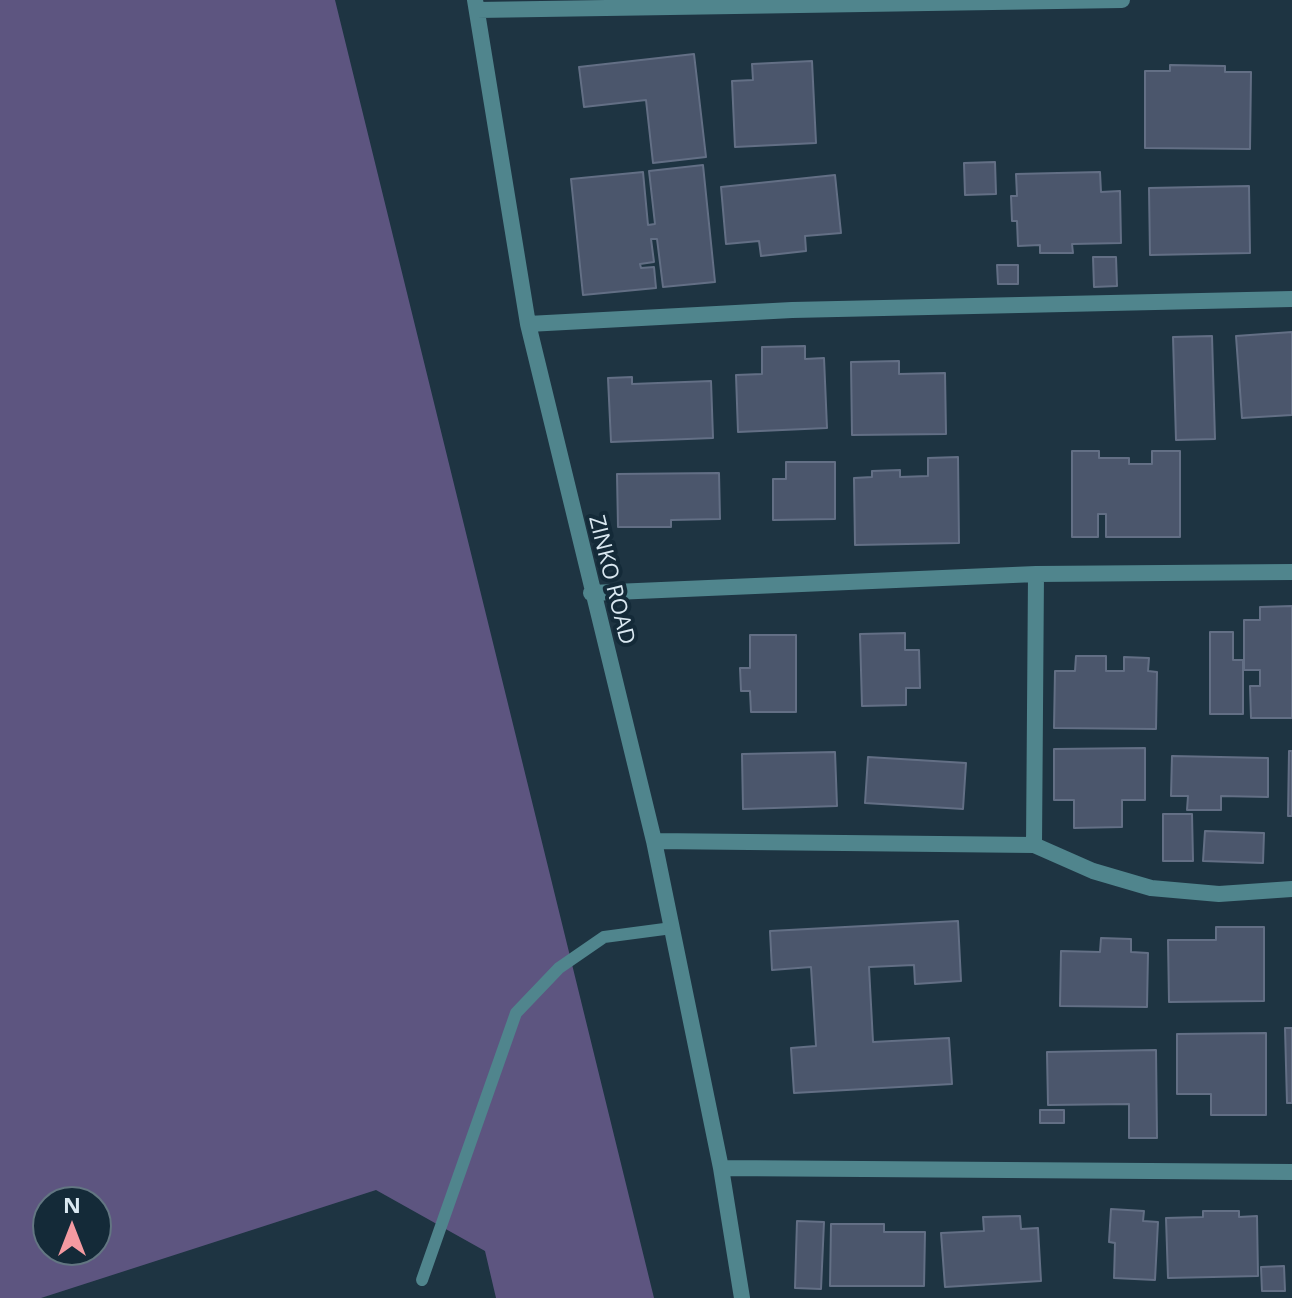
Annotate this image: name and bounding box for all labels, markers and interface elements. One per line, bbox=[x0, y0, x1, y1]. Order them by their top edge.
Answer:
street label: ZINKO ROAD bbox=[582, 513, 640, 647]
north arrow bbox=[32, 1186, 112, 1266]
text: N bbox=[63, 1189, 81, 1219]

